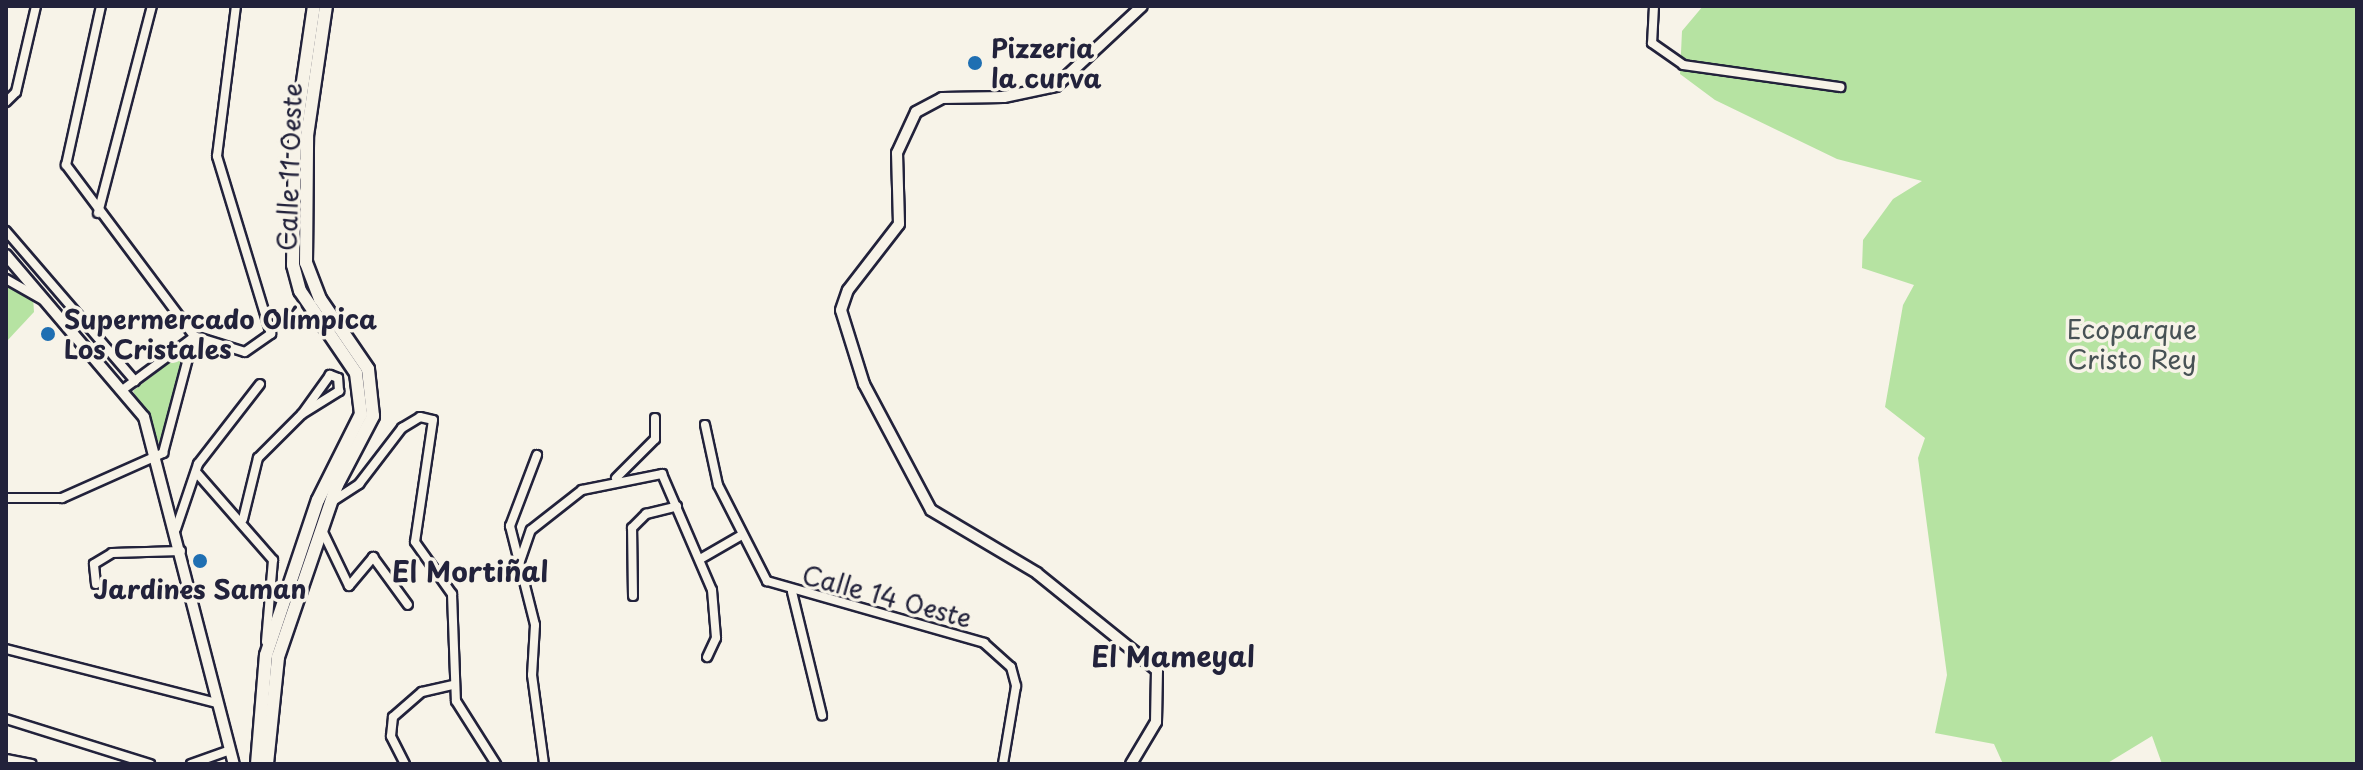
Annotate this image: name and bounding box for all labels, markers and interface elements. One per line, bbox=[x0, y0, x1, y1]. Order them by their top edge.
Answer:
place label: Pizzeria la curva bbox=[991, 32, 1102, 94]
marker: Pizzeria la curva bbox=[966, 54, 984, 72]
street label: Calle 11 Oeste bbox=[270, 81, 308, 253]
place label: Supermercado Olímpica Los Cristales bbox=[64, 303, 378, 364]
park label: Ecoparque Cristo Rey bbox=[2067, 313, 2197, 374]
marker: Supermercado Olímpica Los Cristales bbox=[39, 325, 57, 343]
marker: Jardines Saman bbox=[191, 552, 209, 570]
district label: El Mortiñal bbox=[391, 554, 549, 588]
street label: Calle 14 Oeste bbox=[797, 558, 977, 634]
place label: Jardines Saman bbox=[93, 573, 307, 605]
district label: El Mameyal bbox=[1091, 639, 1255, 673]

